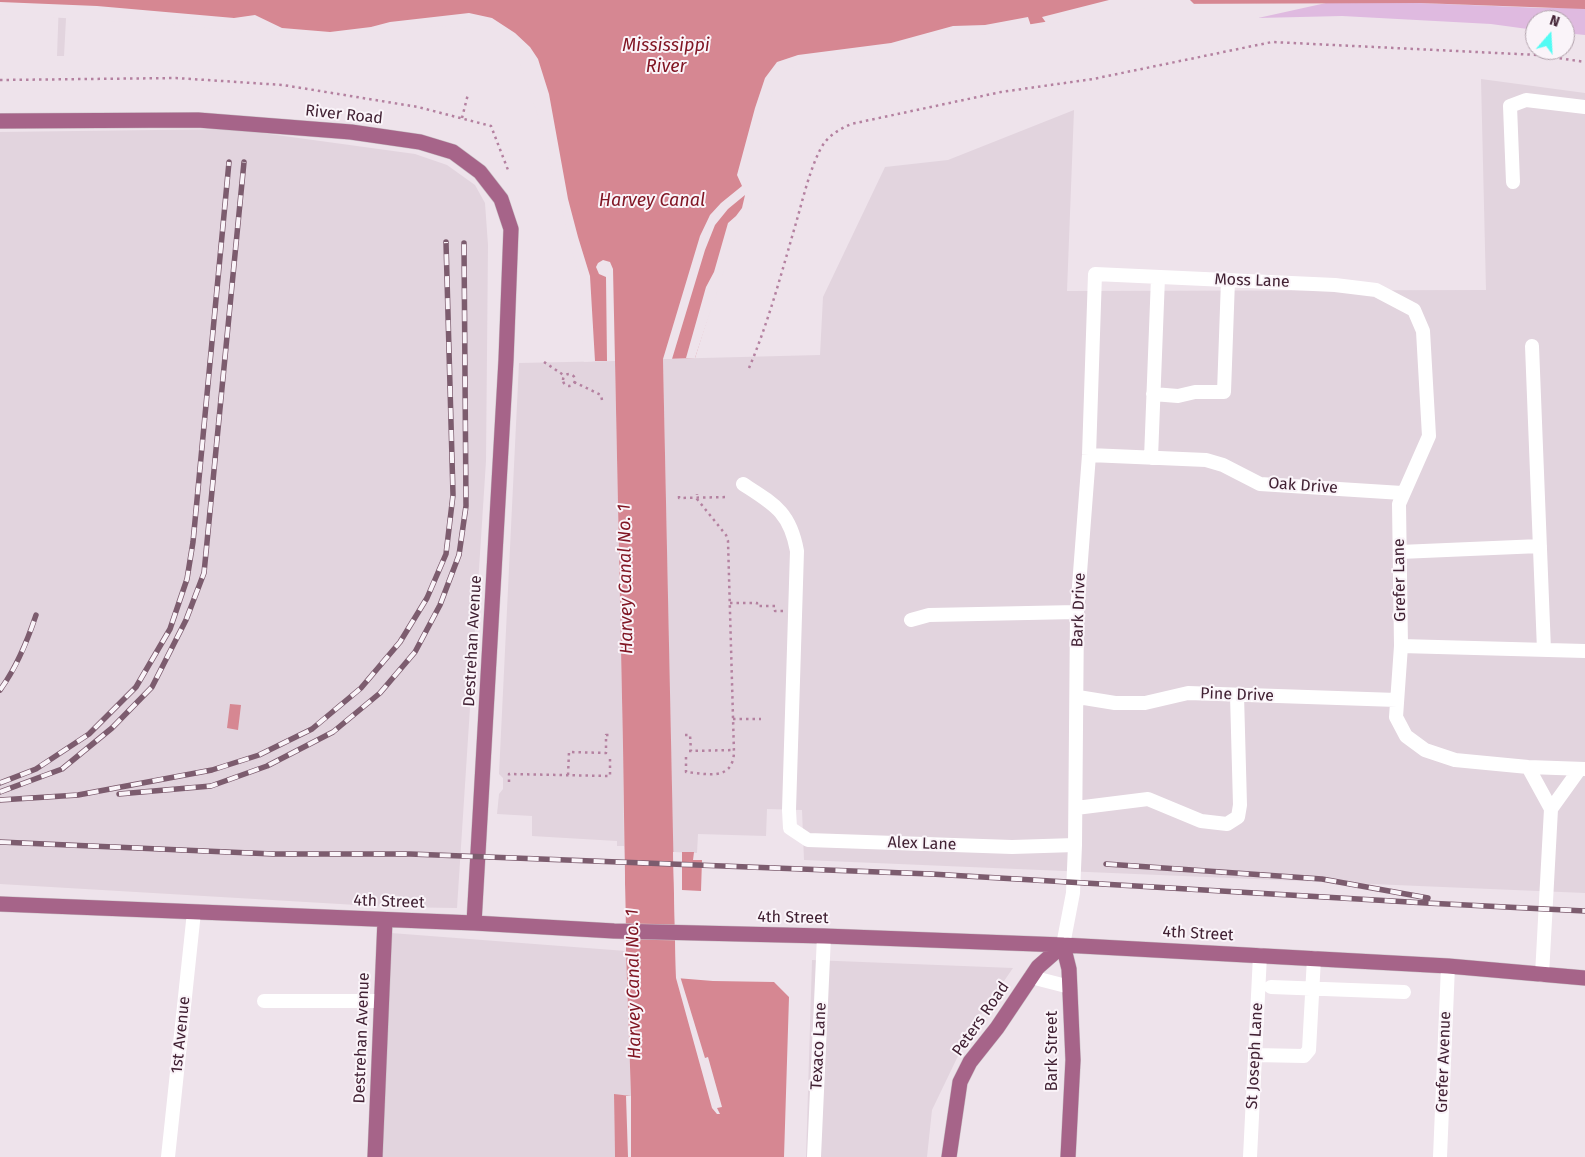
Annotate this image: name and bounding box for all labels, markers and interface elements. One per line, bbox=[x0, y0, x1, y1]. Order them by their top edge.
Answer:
north arrow bbox=[1525, 10, 1575, 60]
text: N bbox=[1548, 12, 1562, 31]
water label: Mississippi River bbox=[622, 35, 710, 78]
street label: River Road bbox=[304, 101, 384, 129]
water label: Harvey Canal bbox=[599, 190, 705, 212]
street label: Moss Lane bbox=[1214, 270, 1290, 292]
street label: Oak Drive bbox=[1268, 474, 1338, 498]
water label: Harvey Canal No. 1 bbox=[614, 504, 638, 654]
street label: Grefer Lane bbox=[1390, 538, 1410, 622]
street label: Bark Drive bbox=[1068, 572, 1090, 648]
street label: Destrehan Avenue bbox=[460, 575, 486, 707]
street label: Pine Drive bbox=[1200, 684, 1274, 706]
street label: Alex Lane bbox=[887, 833, 957, 855]
street label: 4th Street bbox=[353, 891, 425, 913]
street label: 4th Street bbox=[757, 908, 829, 928]
water label: Harvey Canal No. 1 bbox=[622, 909, 646, 1059]
street label: 4th Street bbox=[1162, 923, 1234, 945]
street label: Destrehan Avenue bbox=[350, 972, 374, 1104]
street label: Peters Road bbox=[948, 978, 1014, 1060]
street label: 1st Avenue bbox=[167, 995, 195, 1075]
street label: Texaco Lane bbox=[807, 1002, 831, 1090]
street label: St Joseph Lane bbox=[1243, 1002, 1267, 1110]
street label: Bark Street bbox=[1043, 1011, 1063, 1091]
street label: Grefer Avenue bbox=[1433, 1011, 1455, 1113]

